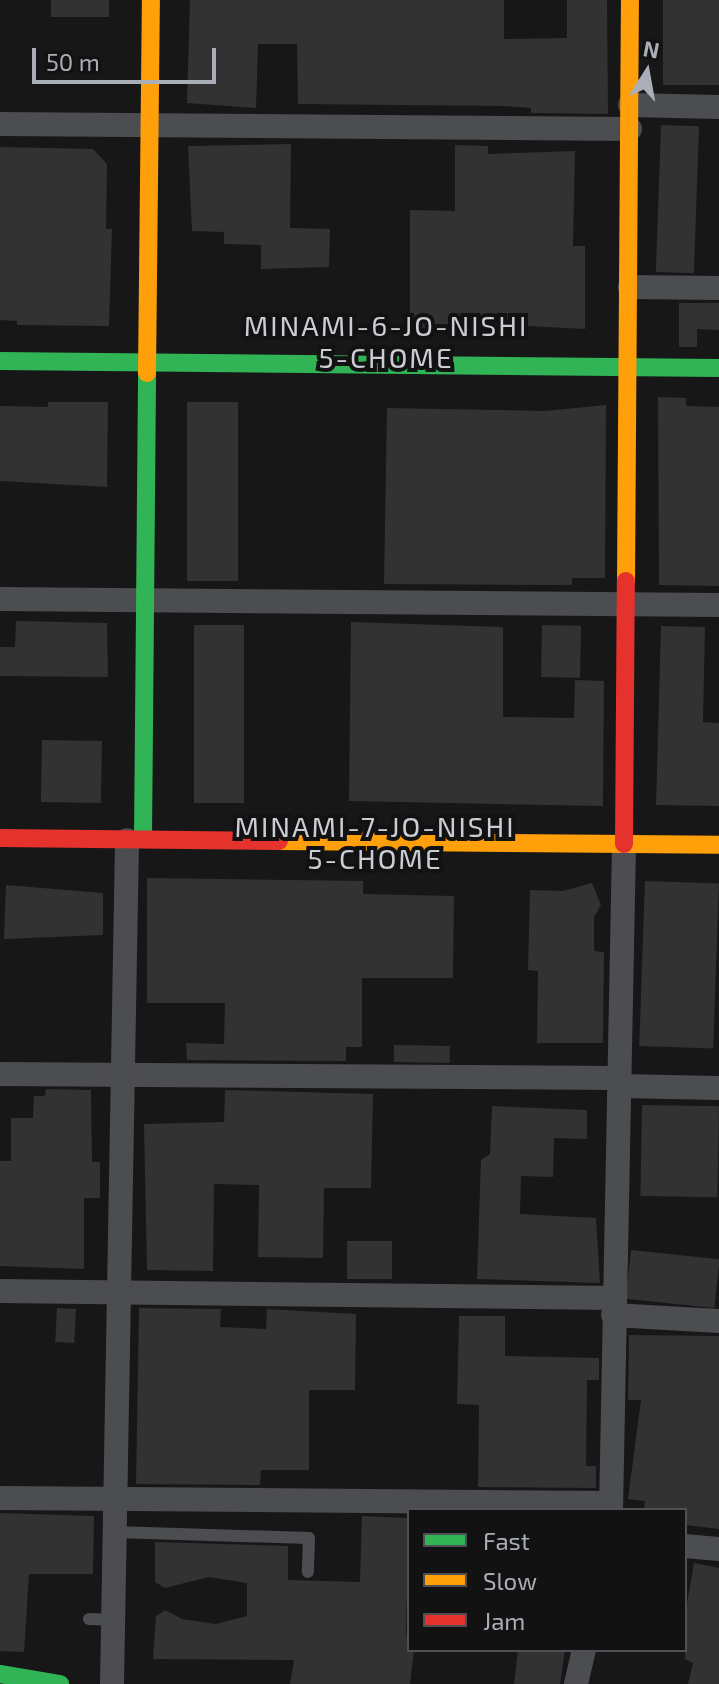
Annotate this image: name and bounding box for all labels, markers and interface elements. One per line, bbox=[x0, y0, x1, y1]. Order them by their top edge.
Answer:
scale bar bbox=[36, 32, 220, 82]
north arrow bbox=[607, 32, 687, 112]
text: N bbox=[641, 34, 662, 63]
text: 50 m bbox=[46, 47, 100, 76]
district label: MINAMI-6-JO-NISHI 5-CHOME bbox=[244, 308, 528, 374]
district label: MINAMI-7-JO-NISHI 5-CHOME bbox=[234, 809, 516, 875]
legend bbox=[407, 1508, 687, 1652]
text: Fast bbox=[483, 1526, 530, 1555]
text: Slow bbox=[483, 1566, 537, 1595]
text: Jam bbox=[483, 1606, 525, 1635]

